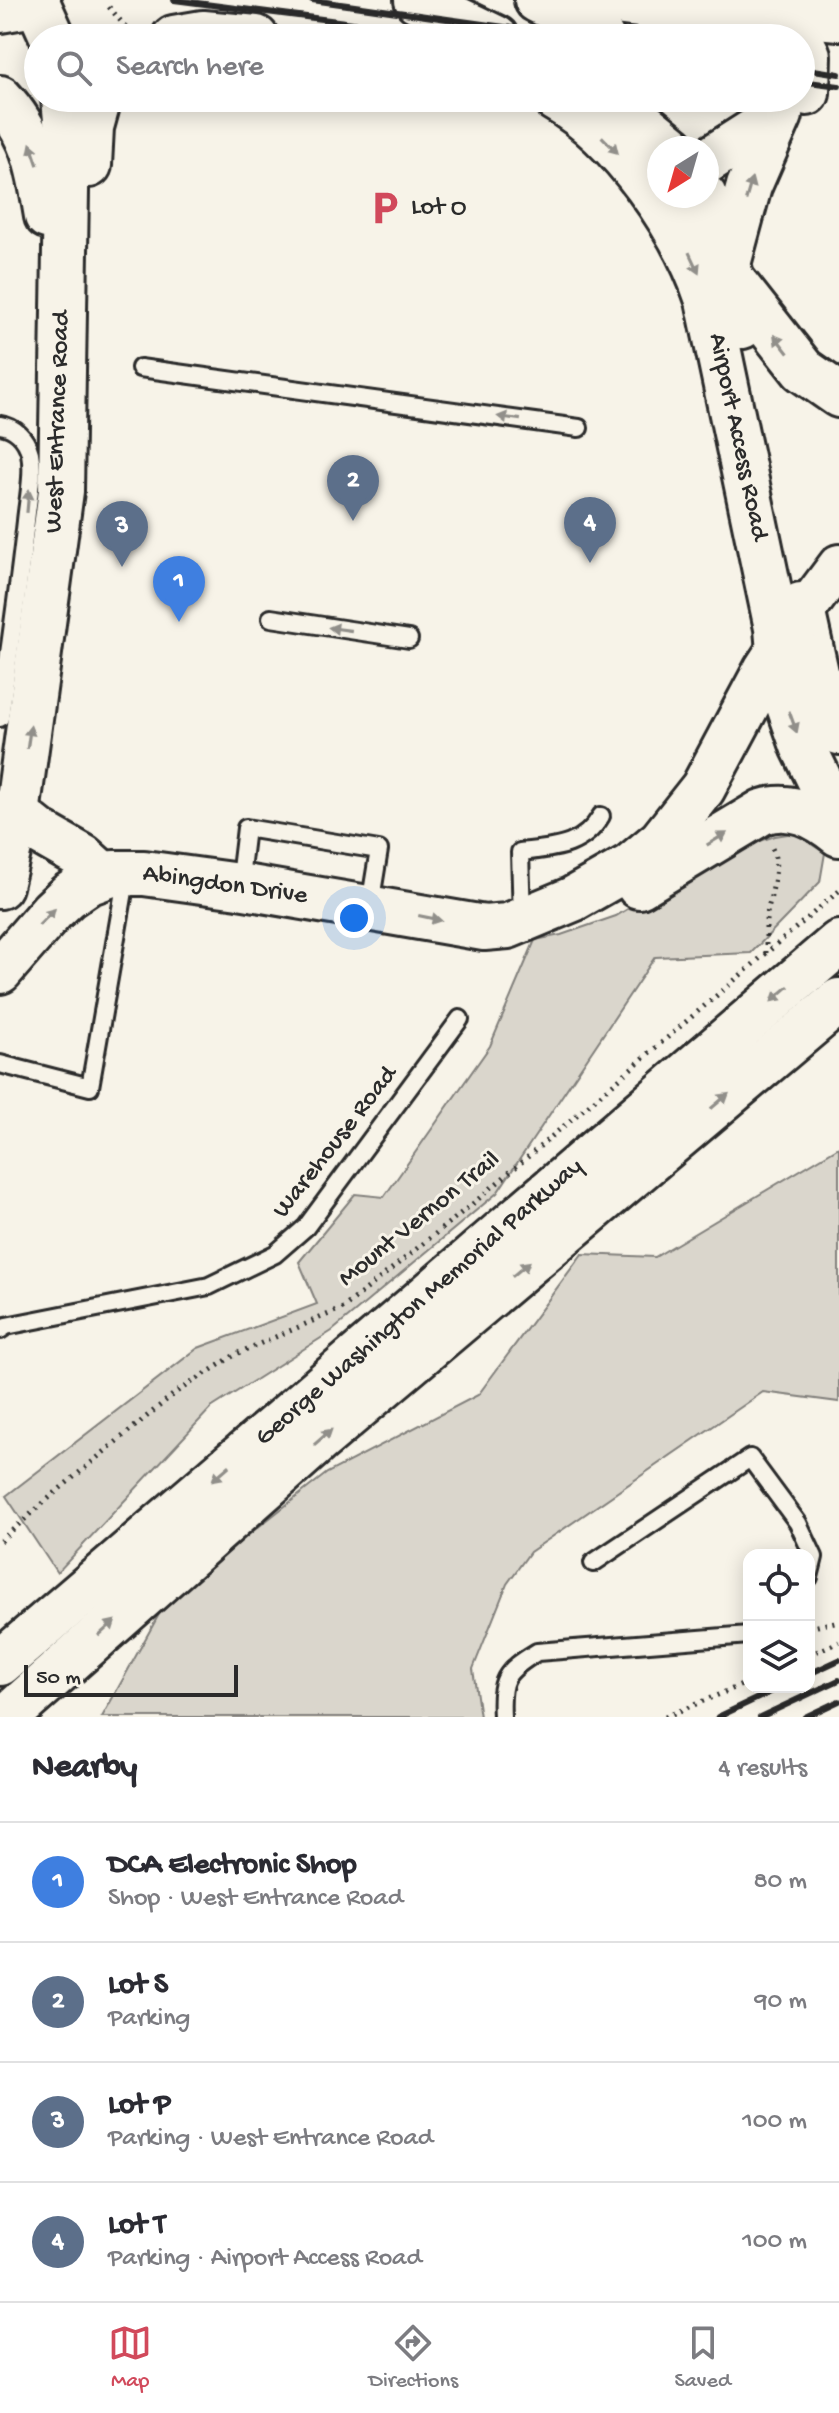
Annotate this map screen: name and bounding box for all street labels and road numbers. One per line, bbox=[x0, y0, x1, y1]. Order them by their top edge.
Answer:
street label: West Entrance Road bbox=[40, 309, 78, 534]
street label: Airport Access Road bbox=[700, 331, 774, 545]
street label: Abingdon Drive bbox=[141, 859, 310, 913]
street label: Warehouse Road bbox=[267, 1059, 406, 1225]
street label: Mount Vernon Trail bbox=[333, 1145, 507, 1295]
street label: George Washington Memorial Parkway bbox=[250, 1152, 590, 1454]

